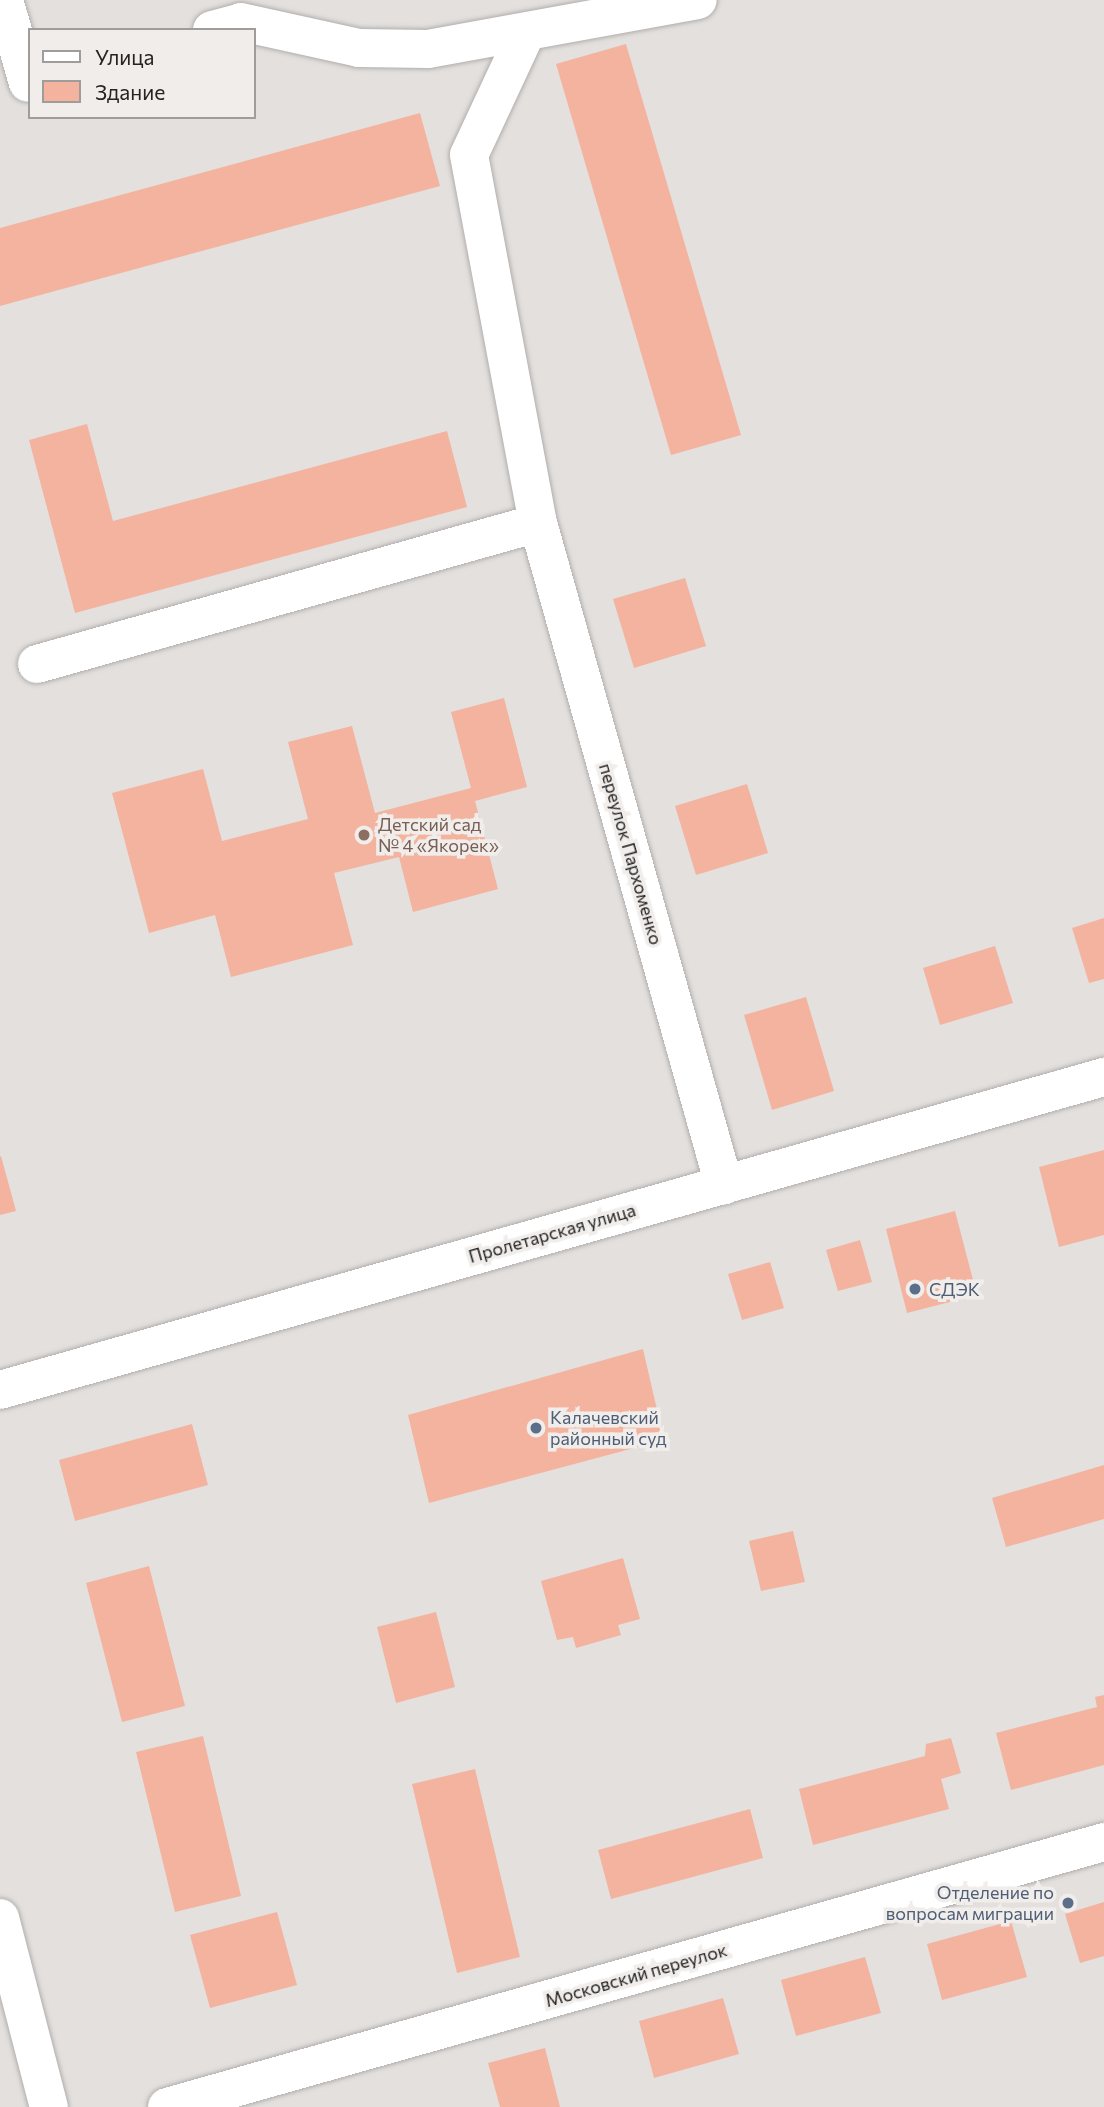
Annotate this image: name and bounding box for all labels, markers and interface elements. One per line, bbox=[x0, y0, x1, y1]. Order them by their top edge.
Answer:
legend bbox=[28, 28, 256, 119]
text: Улица bbox=[95, 44, 154, 69]
text: Здание bbox=[95, 79, 165, 104]
street label: переулок Пархоменко bbox=[595, 761, 667, 947]
place label: Детский сад № 4 «Якорек» bbox=[378, 814, 499, 856]
marker: Детский сад № 4 «Якорек» bbox=[356, 827, 372, 843]
street label: Пролетарская улица bbox=[466, 1199, 638, 1267]
place label: СДЭК bbox=[929, 1278, 980, 1300]
marker: СДЭК bbox=[907, 1281, 923, 1297]
place label: Калачевский районный суд bbox=[550, 1407, 666, 1450]
marker: Калачевский районный суд bbox=[528, 1420, 544, 1436]
place label: Отделение по вопросам миграции bbox=[886, 1882, 1054, 1924]
marker: Отделение по вопросам миграции bbox=[1060, 1895, 1076, 1911]
street label: Московский переулок bbox=[543, 1939, 729, 2011]

